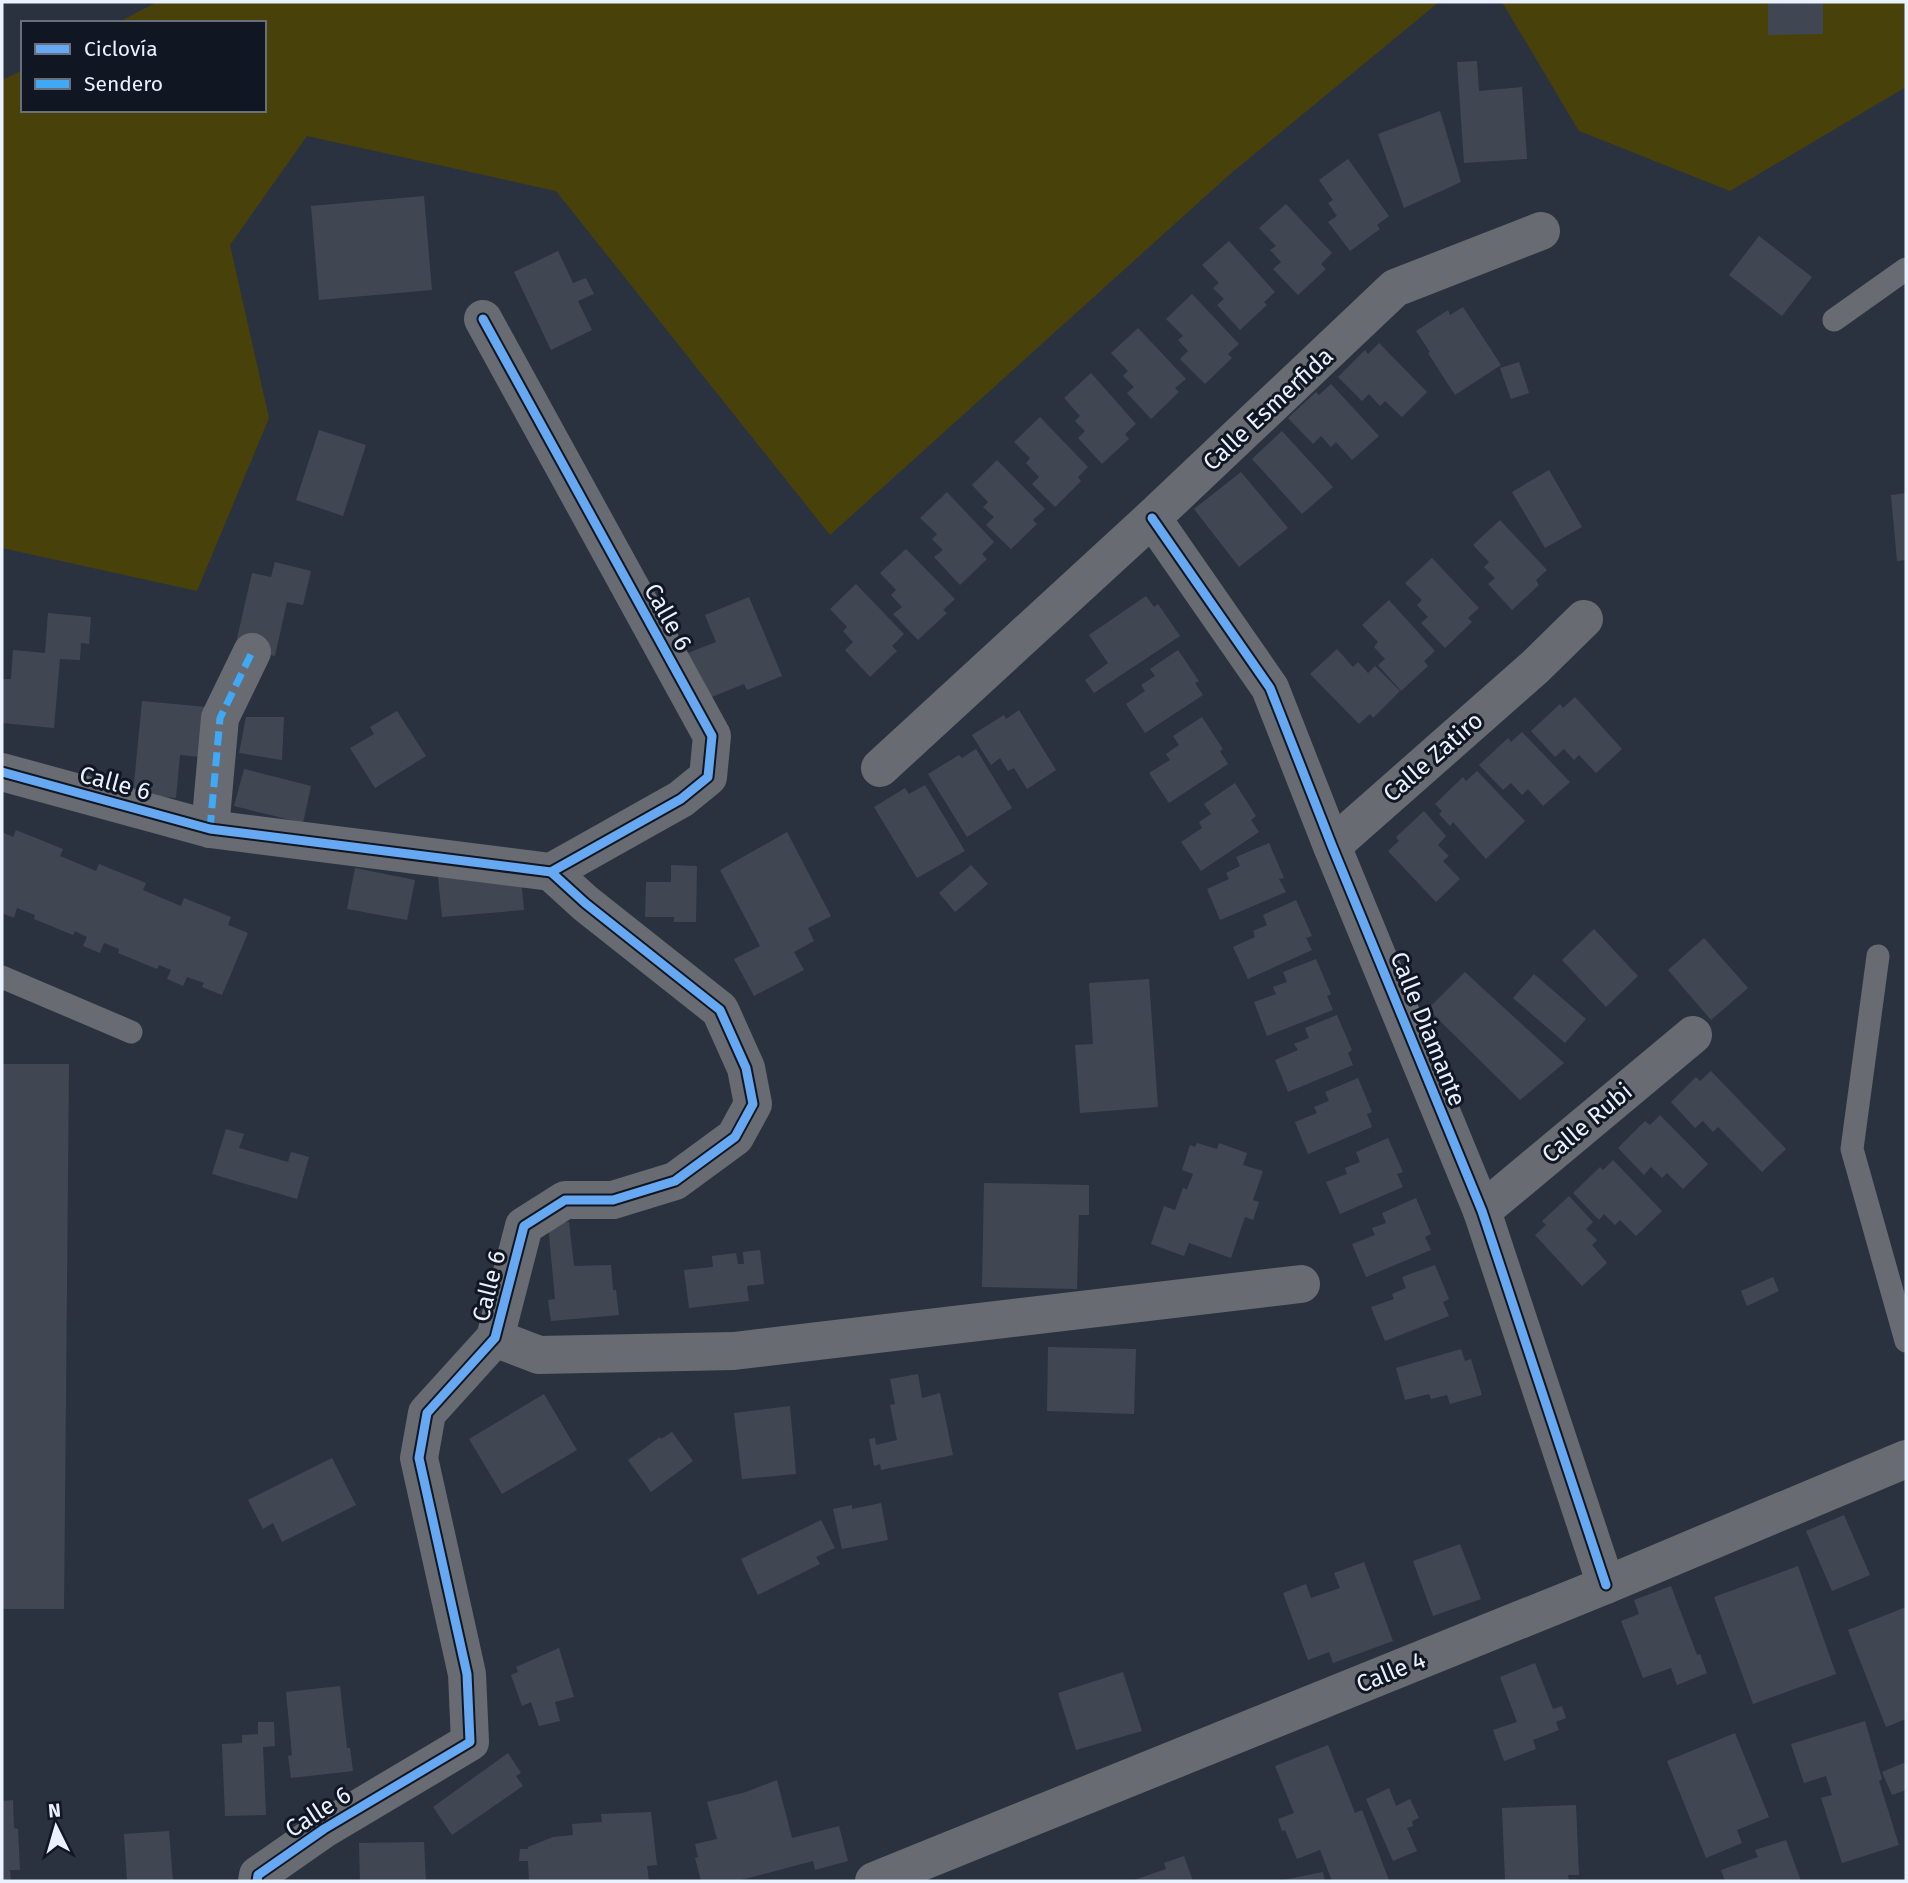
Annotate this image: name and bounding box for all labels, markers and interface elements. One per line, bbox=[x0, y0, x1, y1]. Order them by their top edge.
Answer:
legend bbox=[21, 21, 266, 112]
text: Ciclovía bbox=[84, 36, 158, 62]
text: Sendero bbox=[84, 71, 163, 97]
street label: Calle Esmerfida bbox=[1197, 342, 1339, 476]
street label: Calle 6 bbox=[638, 579, 698, 655]
street label: Calle Zatiro bbox=[1378, 706, 1488, 808]
street label: Calle 6 bbox=[77, 760, 153, 806]
street label: Calle Diamante bbox=[1384, 948, 1472, 1110]
street label: Calle Rubi bbox=[1536, 1077, 1638, 1169]
street label: Calle 6 bbox=[467, 1248, 511, 1324]
street label: Calle 4 bbox=[1352, 1645, 1430, 1698]
street label: Calle 6 bbox=[280, 1781, 356, 1843]
north arrow bbox=[21, 1792, 91, 1862]
text: N bbox=[47, 1799, 62, 1823]

